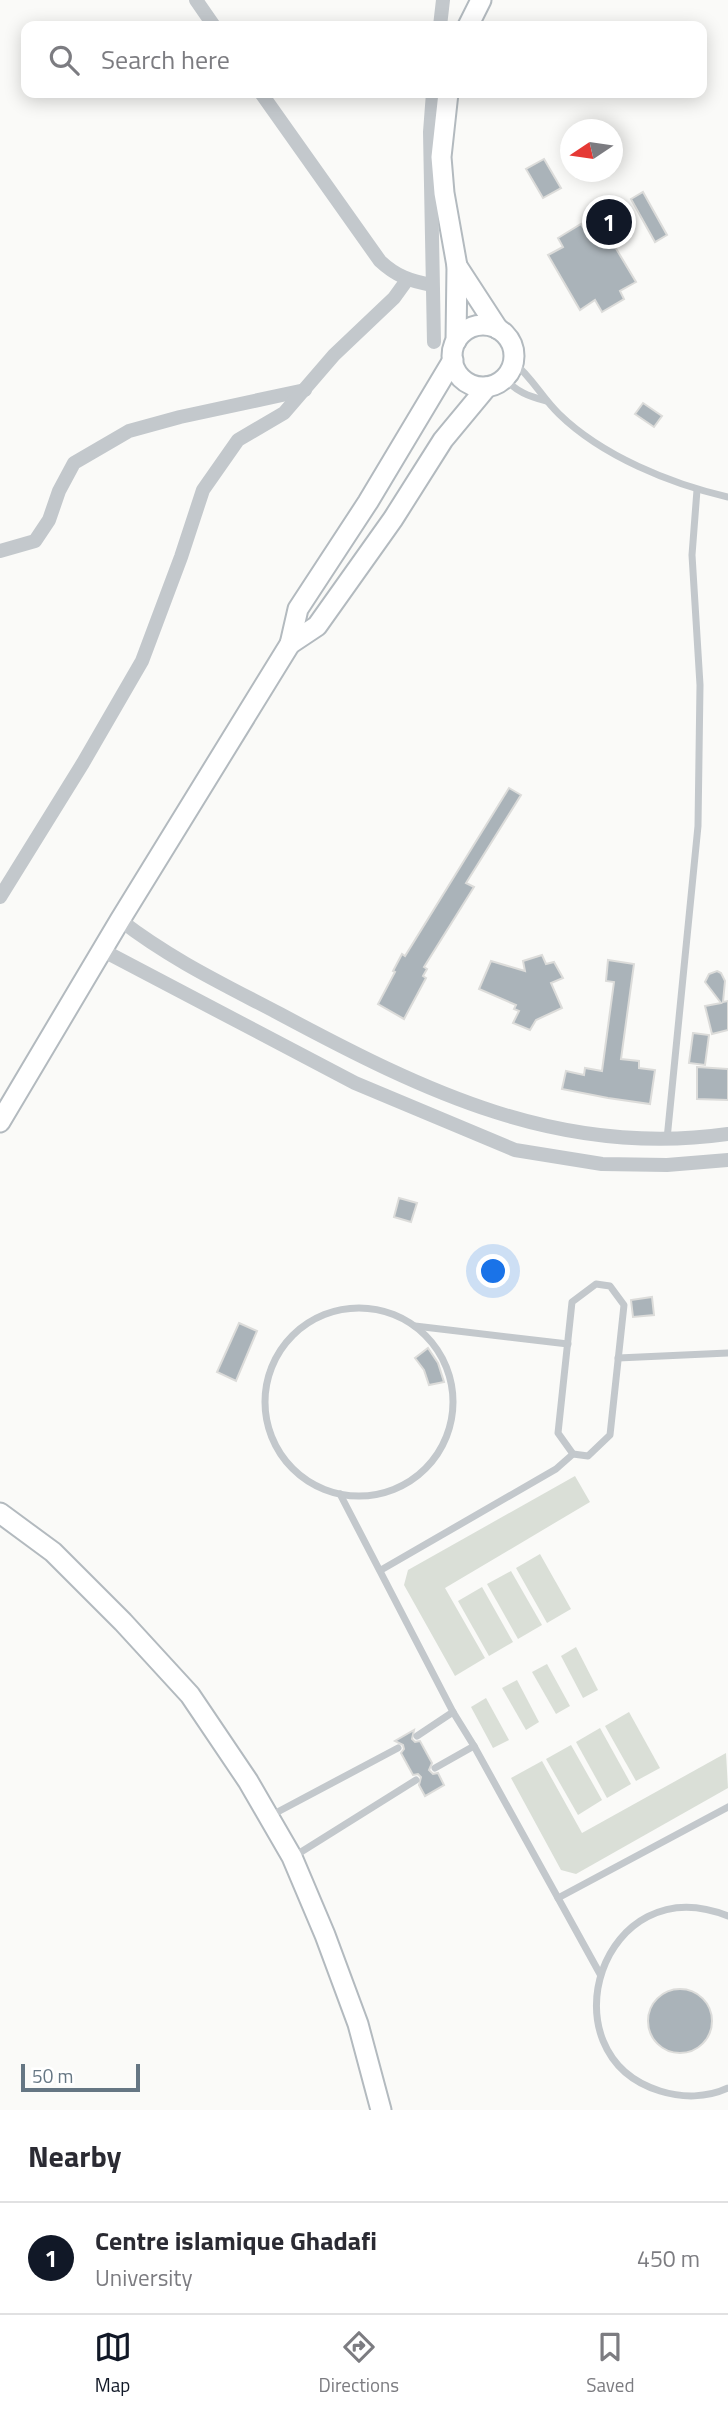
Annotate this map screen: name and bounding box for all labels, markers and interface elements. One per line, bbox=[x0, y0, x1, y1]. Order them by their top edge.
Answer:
search box bbox=[21, 21, 707, 98]
text: Search here bbox=[101, 40, 230, 79]
icon: search bbox=[45, 41, 83, 79]
north arrow bbox=[560, 119, 623, 182]
pin: 1 bbox=[586, 196, 632, 248]
your location bbox=[476, 1254, 510, 1288]
scale bar bbox=[21, 2061, 140, 2093]
text: 50 m bbox=[32, 2061, 73, 2090]
text: Nearby bbox=[28, 2133, 121, 2179]
text: Centre islamique Ghadafi bbox=[95, 2221, 377, 2260]
text: 1 bbox=[45, 2241, 57, 2276]
text: 450 m bbox=[637, 2241, 700, 2276]
text: University bbox=[95, 2260, 193, 2295]
tab: Map bbox=[94, 2328, 132, 2399]
tab: Directions bbox=[319, 2328, 399, 2399]
tab: Saved bbox=[586, 2328, 634, 2399]

